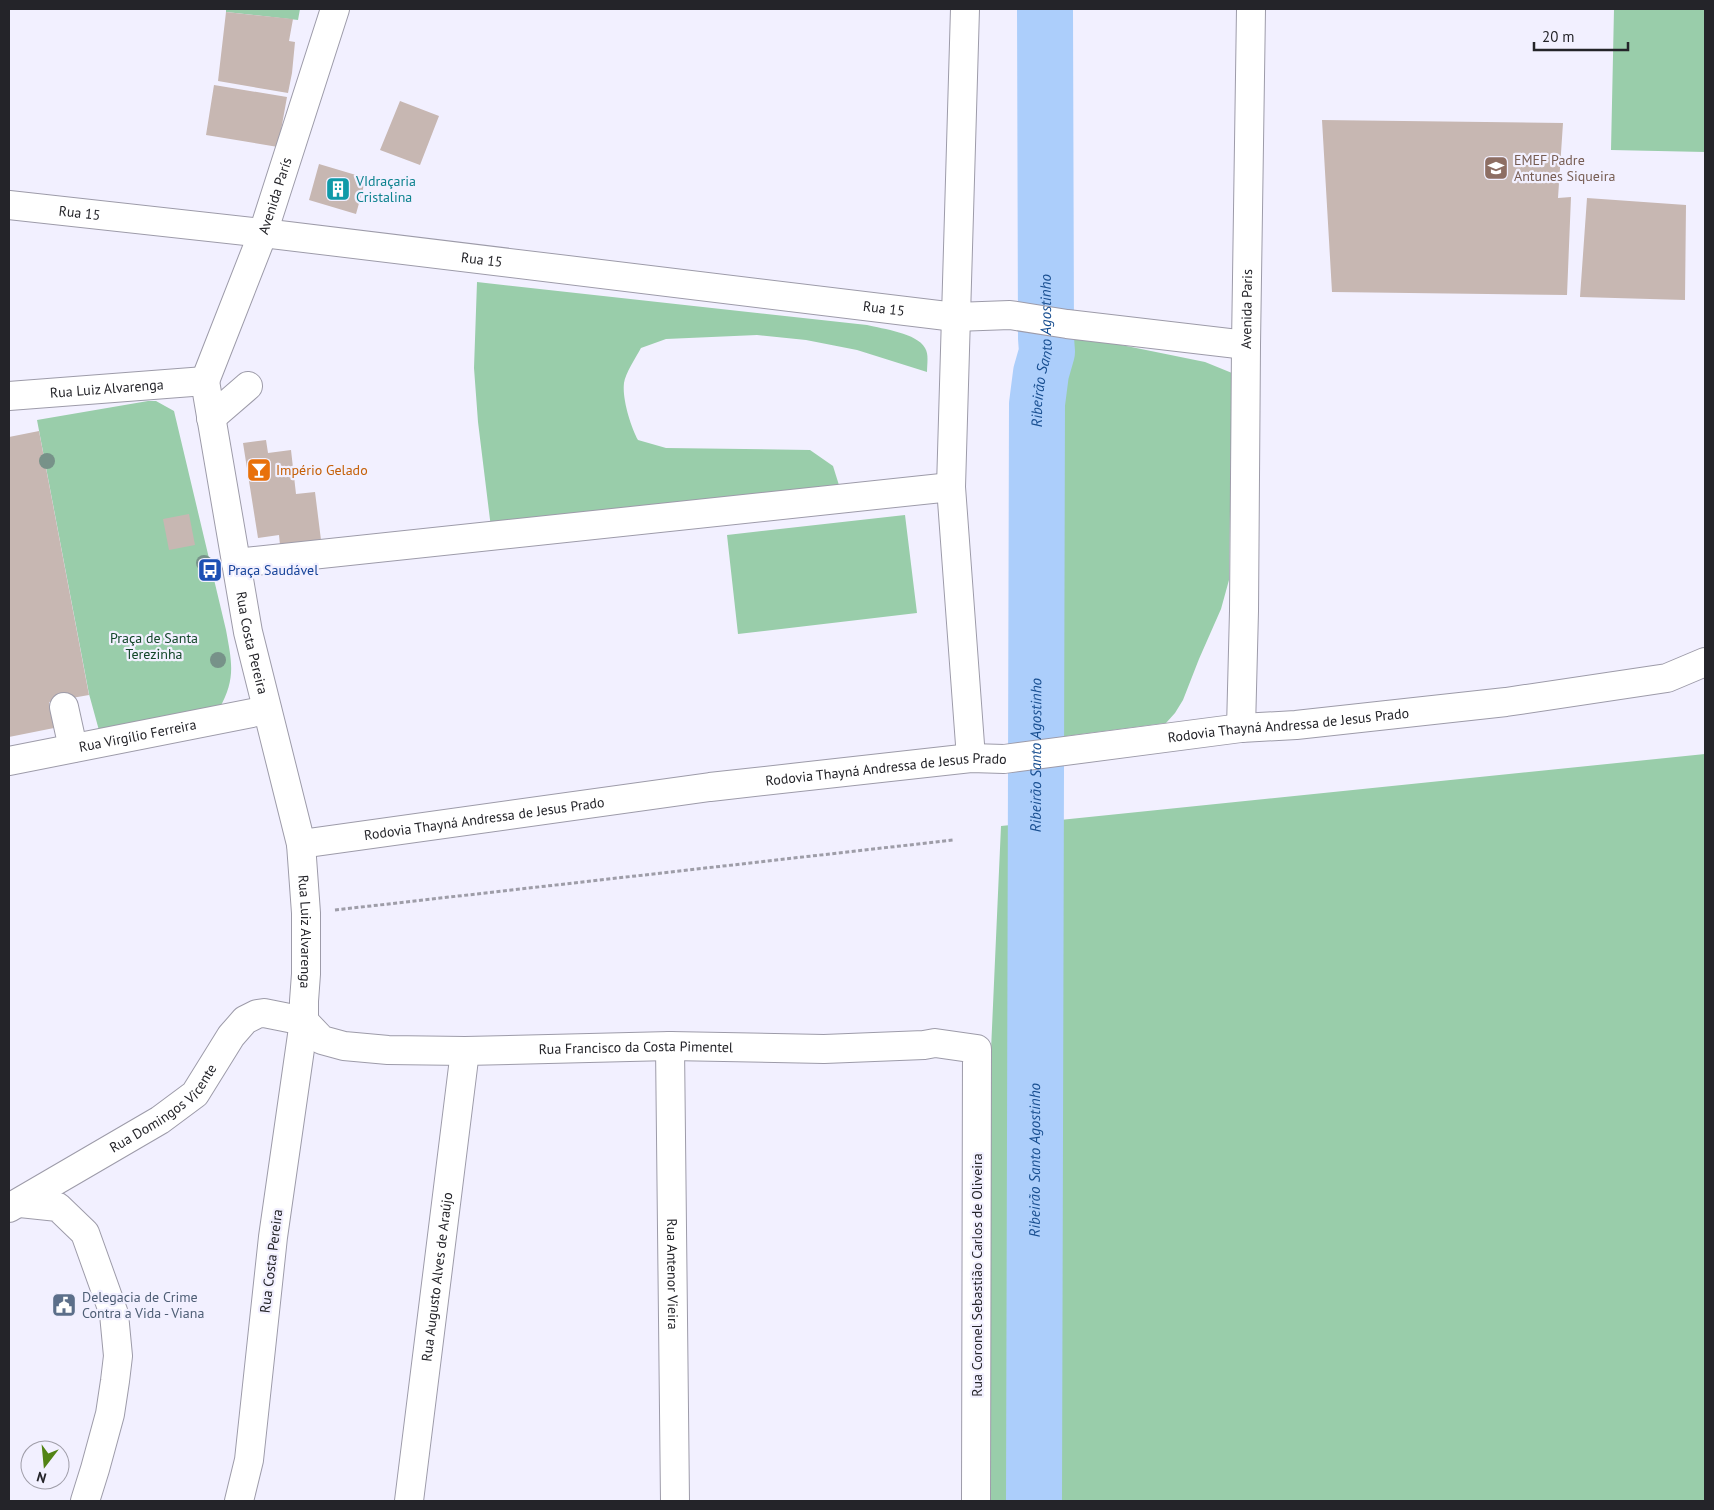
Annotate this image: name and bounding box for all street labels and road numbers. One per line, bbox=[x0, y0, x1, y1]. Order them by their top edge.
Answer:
street label: Avenida París bbox=[254, 155, 296, 237]
street label: Rua 15 bbox=[58, 202, 101, 224]
street label: Rua 15 bbox=[460, 248, 504, 271]
street label: Avenida Paris bbox=[1237, 269, 1256, 349]
street label: Rua 15 bbox=[862, 297, 906, 320]
street label: Rua Luiz Alvarenga bbox=[49, 375, 164, 402]
street label: Rua Costa Pereira bbox=[232, 590, 272, 696]
street label: Rodovia Thayná Andressa de Jesus Prado bbox=[1167, 704, 1410, 746]
street label: Rua Virgílio Ferreira bbox=[77, 715, 198, 756]
street label: Rodovia Thayná Andressa de Jesus Prado bbox=[765, 749, 1007, 790]
street label: Rodovia Thayná Andressa de Jesus Prado bbox=[363, 793, 606, 844]
street label: Rua Luiz Alvarenga bbox=[294, 874, 315, 989]
street label: Rua Francisco da Costa Pimentel bbox=[538, 1037, 733, 1058]
street label: Rua Domingos Vicente bbox=[106, 1060, 221, 1156]
street label: Rua Coronel Sebastião Carlos de Oliveira bbox=[968, 1153, 986, 1397]
street label: Rua Augusto Alves de Araújo bbox=[417, 1191, 456, 1362]
street label: Rua Costa Pereira bbox=[256, 1208, 286, 1314]
street label: Rua Antenor Vieira bbox=[663, 1218, 682, 1330]

